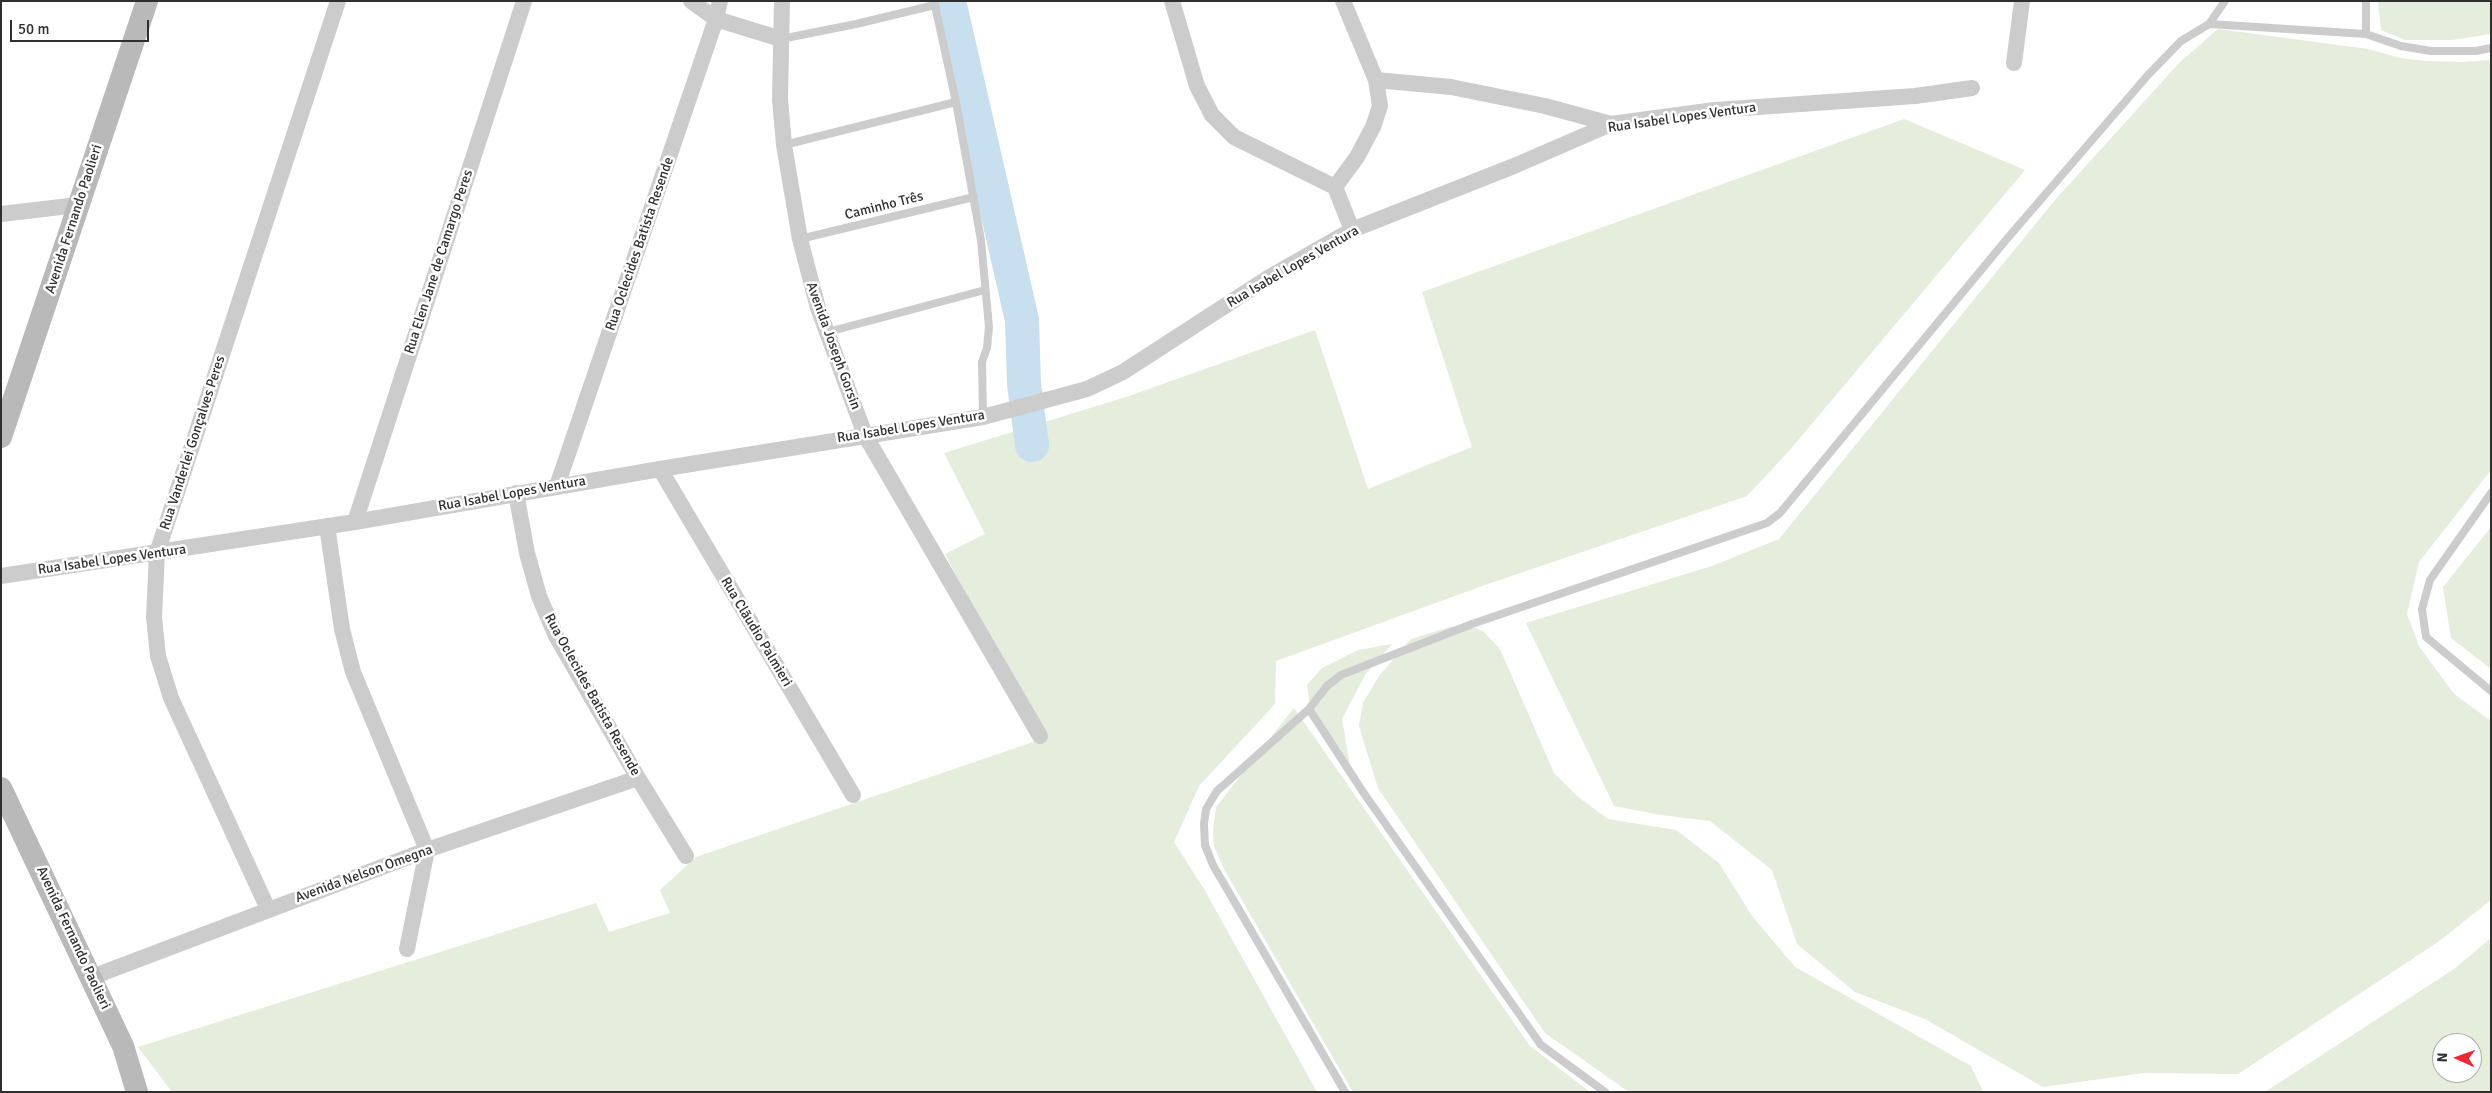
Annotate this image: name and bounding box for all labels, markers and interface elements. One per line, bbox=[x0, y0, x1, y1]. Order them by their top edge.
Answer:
scale bar bbox=[12, 10, 151, 42]
text: 50 m bbox=[18, 20, 49, 38]
street label: Rua Isabel Lopes Ventura bbox=[1607, 99, 1757, 137]
street label: Avenida Fernando Paolieri bbox=[42, 142, 106, 296]
street label: Rua Oclecides Batista Resende bbox=[602, 155, 678, 333]
street label: Rua Elen Jane de Camargo Peres bbox=[401, 168, 477, 356]
street label: Caminho Três bbox=[843, 188, 925, 224]
street label: Rua Isabel Lopes Ventura bbox=[1224, 222, 1362, 312]
street label: Avenida Joseph Gorsin bbox=[802, 280, 864, 412]
street label: Rua Vanderlei Gonçalves Peres bbox=[157, 354, 229, 532]
street label: Rua Isabel Lopes Ventura bbox=[836, 407, 986, 447]
street label: Rua Isabel Lopes Ventura bbox=[437, 473, 587, 515]
street label: Rua Isabel Lopes Ventura bbox=[37, 541, 187, 579]
street label: Rua Clãudio Palmieri bbox=[717, 574, 795, 690]
street label: Rua Oclecides Batista Resende bbox=[540, 611, 644, 779]
street label: Avenida Nelson Omegna bbox=[293, 841, 435, 907]
street label: Avenida Fernando Paolieri bbox=[32, 864, 114, 1012]
north arrow bbox=[2432, 1033, 2482, 1083]
text: N bbox=[2434, 1052, 2451, 1063]

